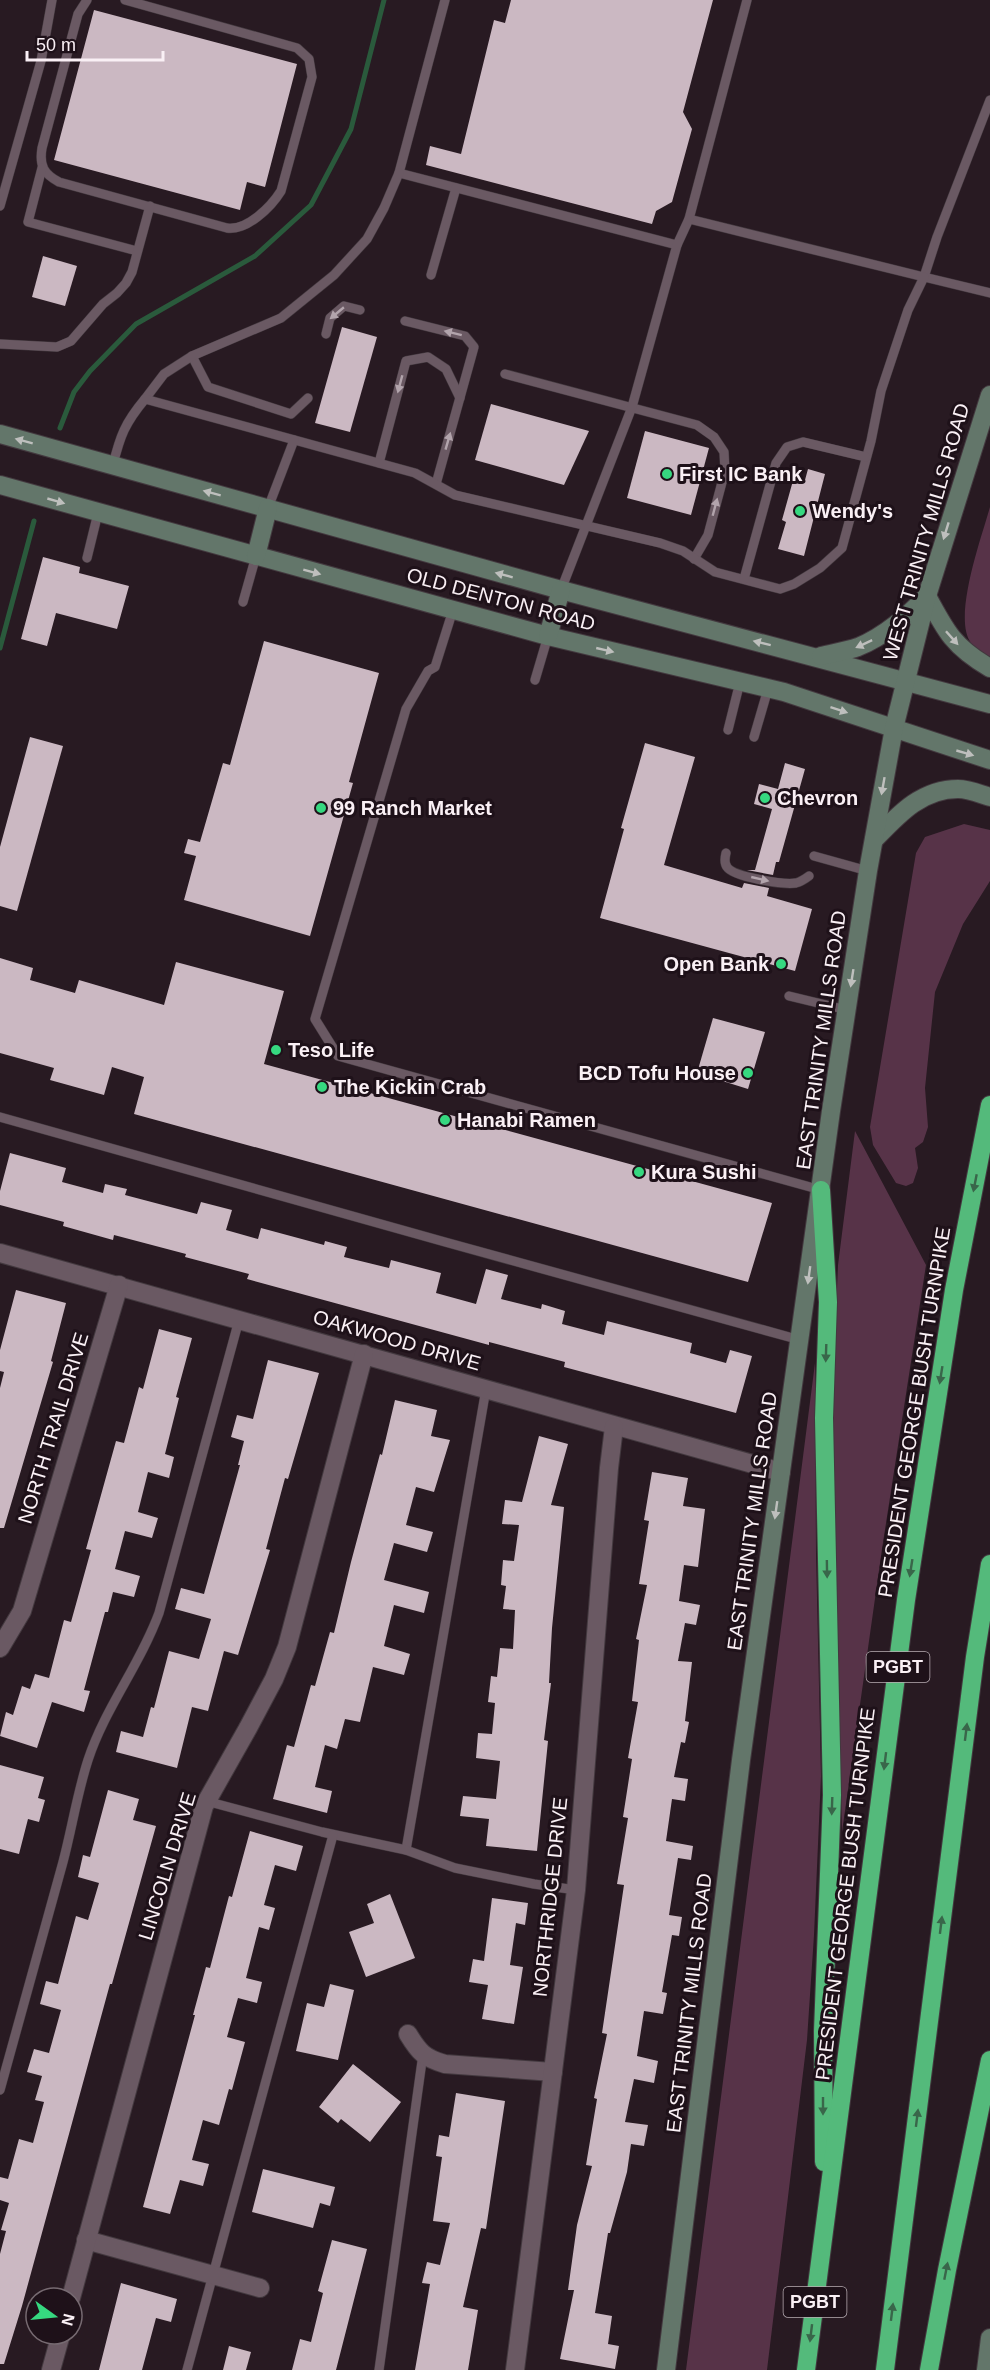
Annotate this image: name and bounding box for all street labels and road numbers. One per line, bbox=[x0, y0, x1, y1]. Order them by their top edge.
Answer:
street label: WEST TRINITY MILLS ROAD bbox=[879, 401, 973, 663]
street label: OLD DENTON ROAD bbox=[404, 563, 598, 635]
street label: EAST TRINITY MILLS ROAD bbox=[792, 909, 850, 1171]
street label: PRESIDENT GEORGE BUSH TURNPIKE bbox=[874, 1225, 954, 1599]
street label: OAKWOOD DRIVE bbox=[311, 1306, 483, 1374]
street label: NORTH TRAIL DRIVE bbox=[13, 1330, 93, 1526]
street label: EAST TRINITY MILLS ROAD bbox=[723, 1390, 781, 1652]
road number: PGBT bbox=[866, 1652, 930, 1682]
street label: PRESIDENT GEORGE BUSH TURNPIKE bbox=[811, 1707, 879, 2081]
street label: LINCOLN DRIVE bbox=[134, 1789, 200, 1943]
street label: NORTHRIDGE DRIVE bbox=[529, 1796, 571, 1998]
street label: EAST TRINITY MILLS ROAD bbox=[662, 1872, 716, 2134]
road number: PGBT bbox=[784, 2287, 846, 2317]

